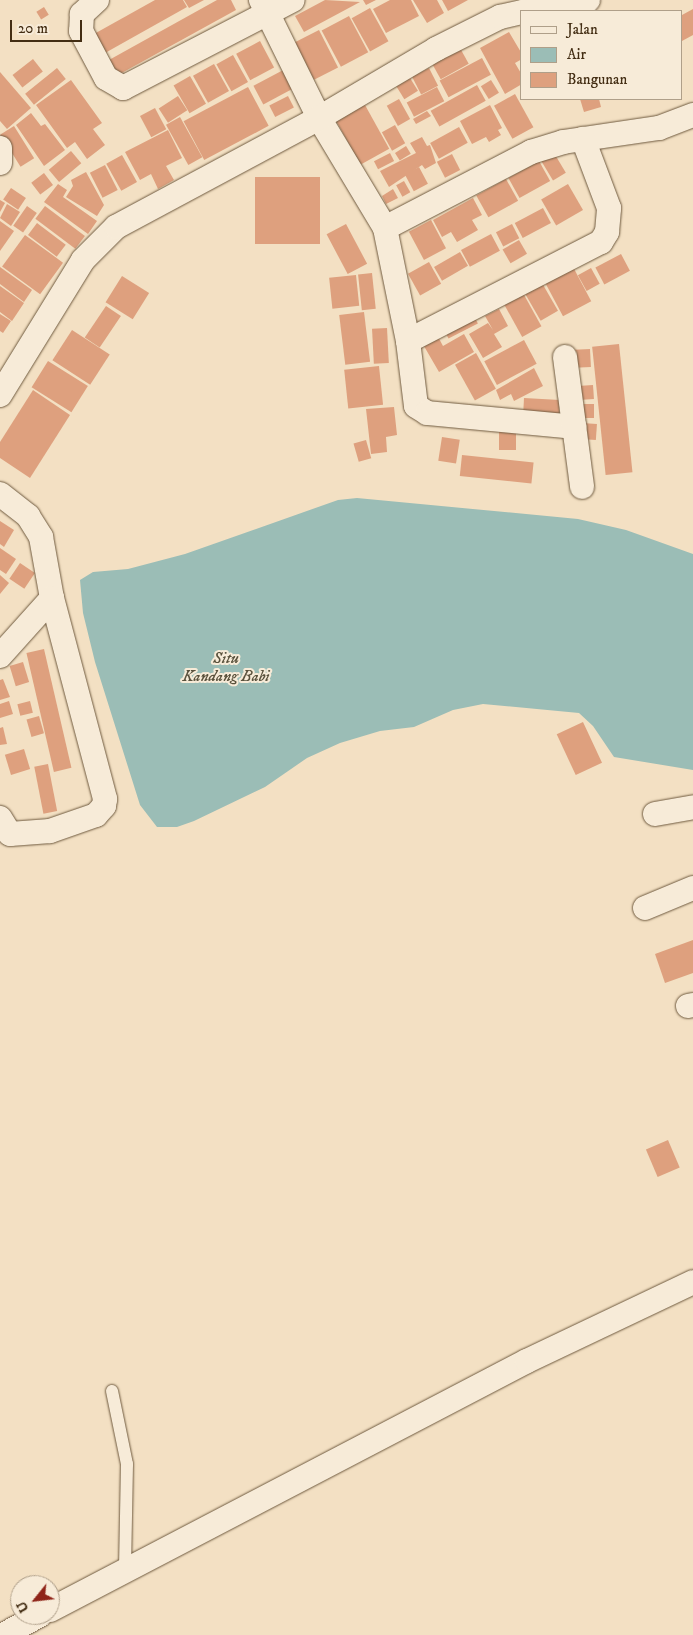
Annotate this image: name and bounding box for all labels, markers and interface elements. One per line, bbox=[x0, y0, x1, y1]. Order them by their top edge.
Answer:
scale bar bbox=[12, 10, 85, 42]
legend bbox=[520, 10, 683, 100]
text: 20 m bbox=[18, 19, 48, 38]
text: Jalan bbox=[567, 20, 598, 39]
text: Air bbox=[567, 45, 586, 64]
text: Bangunan bbox=[567, 70, 627, 89]
water label: Situ Kandang Babi bbox=[182, 648, 270, 686]
north arrow bbox=[10, 1575, 60, 1625]
text: U bbox=[12, 1598, 33, 1616]

